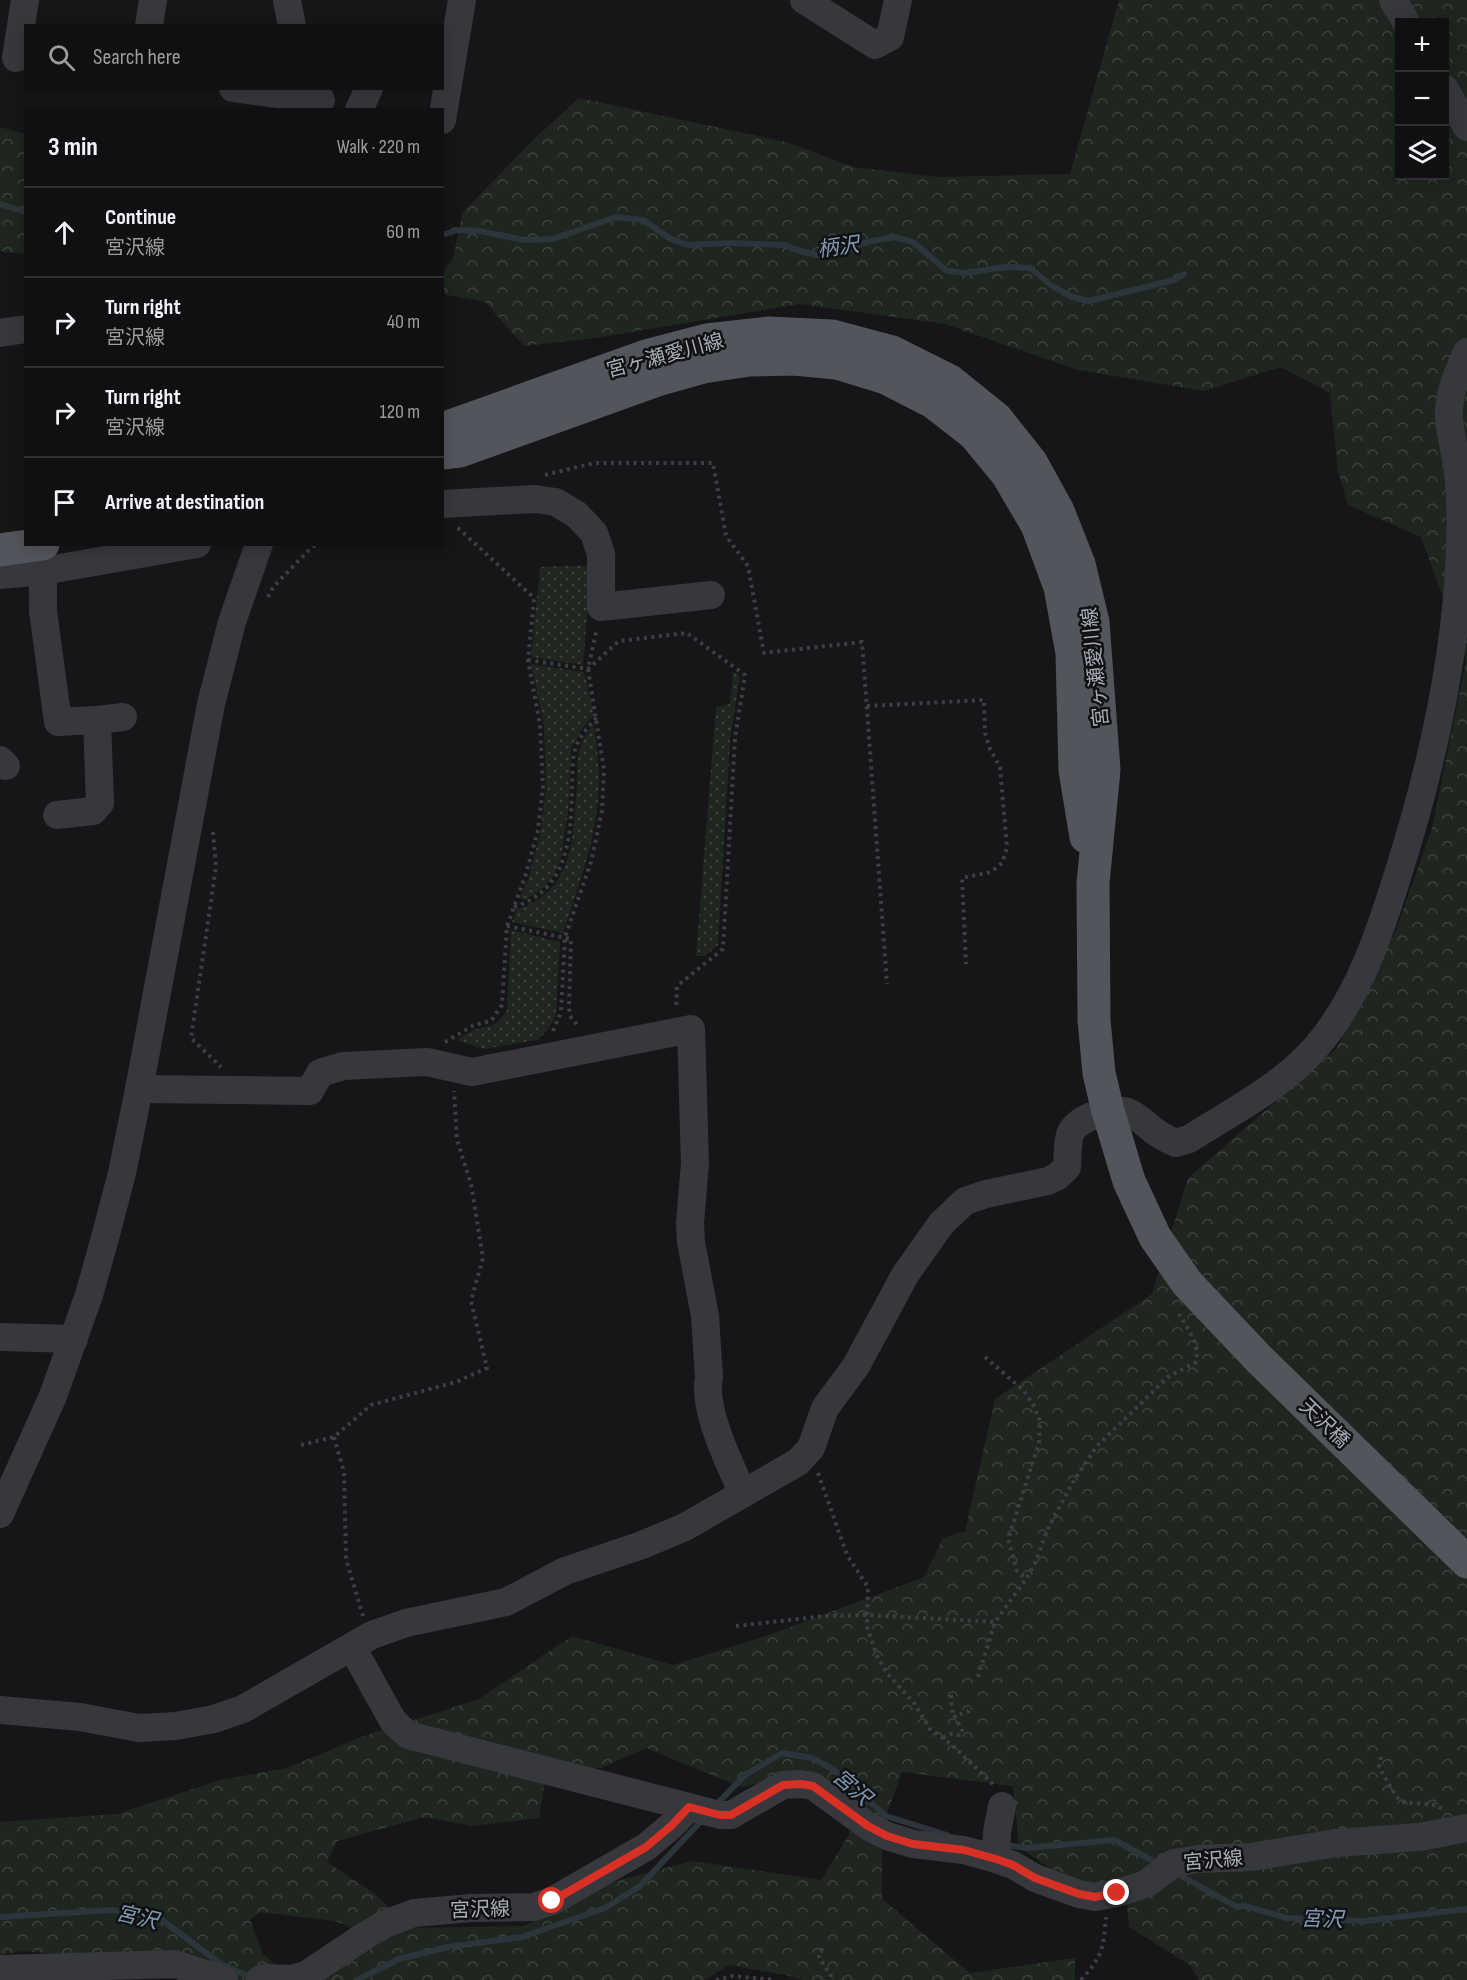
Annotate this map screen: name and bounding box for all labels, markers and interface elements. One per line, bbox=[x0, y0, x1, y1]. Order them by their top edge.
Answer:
map controls bbox=[1395, 18, 1449, 180]
button: + bbox=[1395, 18, 1449, 72]
search box bbox=[24, 24, 444, 90]
icon: search bbox=[45, 41, 78, 74]
text: Search here bbox=[93, 44, 180, 71]
button: − bbox=[1395, 72, 1449, 126]
button: layers bbox=[1395, 126, 1449, 180]
text: 3 min bbox=[48, 132, 98, 163]
text: Walk · 220 m bbox=[337, 135, 420, 159]
text: Continue bbox=[105, 204, 176, 231]
icon: ahead bbox=[48, 216, 81, 249]
text: 60 m bbox=[386, 220, 420, 244]
water label: 柄沢 bbox=[816, 232, 864, 263]
text: 宮沢線 bbox=[105, 236, 165, 260]
text: Turn right bbox=[105, 294, 181, 321]
icon: right bbox=[48, 306, 81, 339]
text: 40 m bbox=[387, 310, 420, 334]
text: 宮沢線 bbox=[105, 326, 165, 350]
street label: 宮ヶ瀬愛川線 bbox=[604, 329, 726, 383]
text: Turn right bbox=[105, 384, 181, 411]
icon: right bbox=[48, 396, 81, 429]
text: 120 m bbox=[380, 400, 420, 424]
text: 宮沢線 bbox=[105, 416, 165, 440]
icon: arrive bbox=[48, 486, 81, 519]
text: Arrive at destination bbox=[105, 489, 264, 516]
street label: 宮ヶ瀬愛川線 bbox=[1078, 606, 1114, 728]
street label: 天沢橋 bbox=[1294, 1394, 1354, 1453]
water label: 宮沢 bbox=[828, 1764, 878, 1813]
street label: 宮沢線 bbox=[1182, 1846, 1244, 1876]
route end bbox=[1103, 1879, 1129, 1905]
route start bbox=[538, 1887, 564, 1913]
street label: 宮沢線 bbox=[450, 1897, 510, 1923]
water label: 宮沢 bbox=[114, 1901, 163, 1935]
water label: 宮沢 bbox=[1301, 1906, 1346, 1933]

